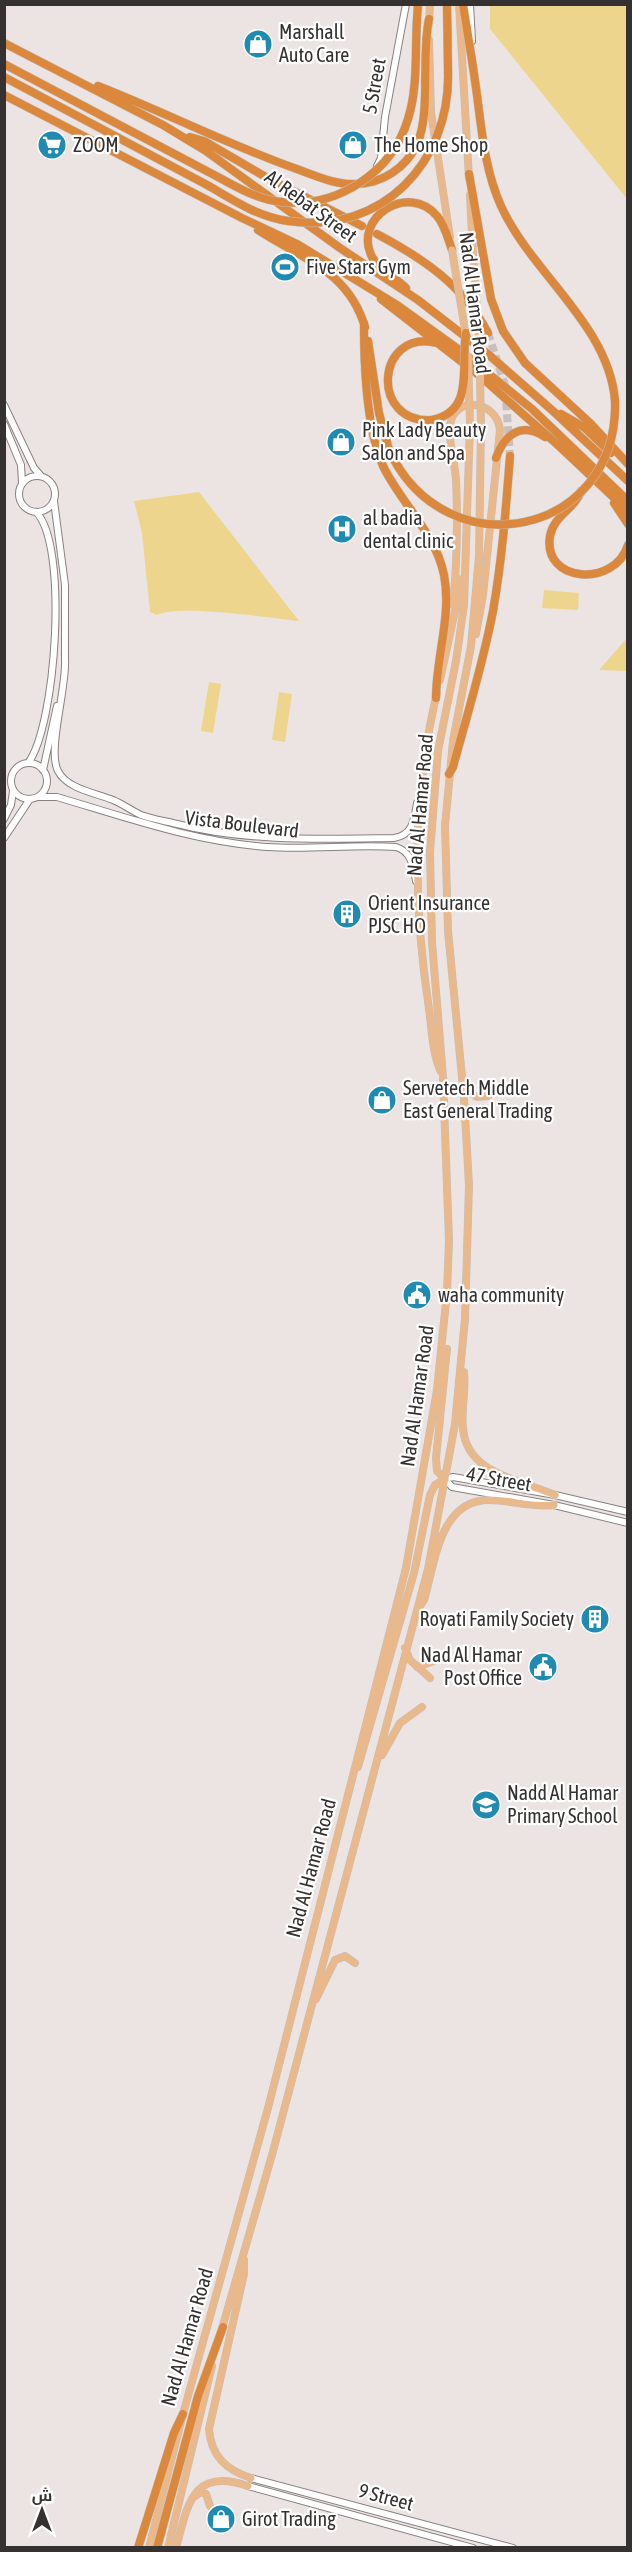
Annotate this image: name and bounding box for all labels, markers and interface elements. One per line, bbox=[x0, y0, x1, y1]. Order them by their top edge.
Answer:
place label: Marshall Auto Care bbox=[279, 20, 349, 66]
shop icon: Marshall Auto Care bbox=[242, 28, 274, 60]
street label: 5 Street bbox=[357, 56, 390, 116]
supermarket icon: ZOOM bbox=[36, 129, 68, 161]
shop icon: The Home Shop bbox=[337, 129, 369, 161]
place label: ZOOM bbox=[73, 133, 119, 156]
place label: The Home Shop bbox=[374, 133, 488, 156]
street label: Al Rebat Street bbox=[261, 165, 362, 247]
street label: Nad Al Hamar Road bbox=[455, 231, 496, 375]
sports icon: Five Stars Gym bbox=[269, 251, 301, 283]
place label: Five Stars Gym bbox=[306, 255, 411, 278]
place label: Pink Lady Beauty Salon and Spa bbox=[362, 418, 486, 464]
shop icon: Pink Lady Beauty Salon and Spa bbox=[325, 426, 357, 458]
place label: al badia dental clinic bbox=[363, 506, 454, 552]
hospital icon: al badia dental clinic bbox=[326, 513, 358, 545]
street label: Nad Al Hamar Road bbox=[402, 733, 437, 877]
street label: Vista Boulevard bbox=[184, 805, 300, 842]
place label: Orient Insurance PJSC HO bbox=[368, 891, 490, 937]
building icon: Orient Insurance PJSC HO bbox=[331, 898, 363, 930]
place label: Servetech Middle East General Trading bbox=[403, 1076, 553, 1122]
shop icon: Servetech Middle East General Trading bbox=[366, 1084, 398, 1116]
public building icon: waha community bbox=[401, 1279, 433, 1311]
place label: waha community bbox=[438, 1283, 564, 1306]
street label: Nad Al Hamar Road bbox=[395, 1324, 438, 1468]
street label: 47 Street bbox=[465, 1462, 534, 1496]
building icon: Royati Family Society bbox=[579, 1603, 611, 1635]
place label: Royati Family Society bbox=[419, 1607, 574, 1630]
place label: Nad Al Hamar Post Office bbox=[420, 1643, 523, 1689]
public building icon: Nad Al Hamar Post Office bbox=[527, 1651, 559, 1683]
place label: Nadd Al Hamar Primary School bbox=[507, 1781, 619, 1827]
school or university icon: Nadd Al Hamar Primary School bbox=[470, 1789, 502, 1821]
street label: Nad Al Hamar Road bbox=[281, 1796, 340, 1940]
street label: Nad Al Hamar Road bbox=[156, 2265, 217, 2409]
street label: 9 Street bbox=[356, 2478, 416, 2515]
north arrow bbox=[12, 2480, 72, 2540]
text: ش bbox=[32, 2486, 52, 2505]
shop icon: Girot Trading bbox=[205, 2503, 237, 2535]
place label: Girot Trading bbox=[242, 2507, 336, 2530]

